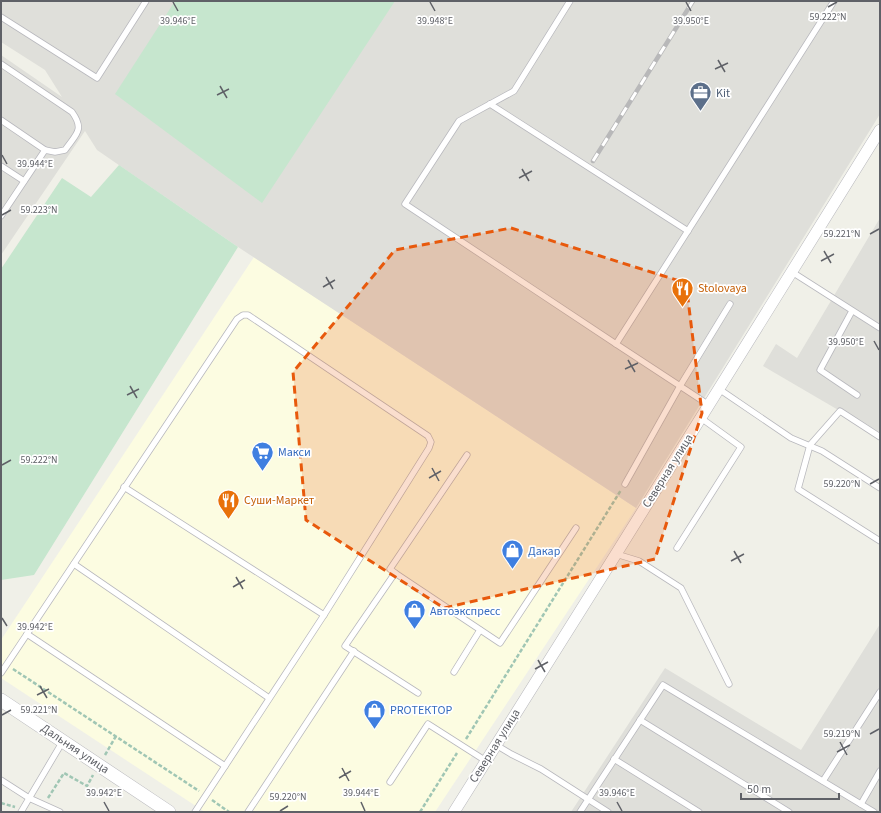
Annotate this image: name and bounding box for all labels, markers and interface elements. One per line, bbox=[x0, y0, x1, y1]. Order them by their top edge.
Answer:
text: 59.222°N bbox=[809, 10, 847, 24]
text: 39.946°E bbox=[160, 14, 196, 28]
text: 39.948°E bbox=[417, 14, 453, 28]
text: 39.950°E bbox=[673, 14, 709, 28]
office icon: Kit bbox=[688, 80, 714, 113]
place label: Kit bbox=[716, 85, 730, 102]
text: 39.944°E bbox=[17, 157, 53, 171]
text: 59.223°N bbox=[20, 203, 58, 217]
text: 59.221°N bbox=[823, 227, 861, 241]
restaurant icon: Stolovaya bbox=[669, 275, 695, 308]
place label: Stolovaya bbox=[698, 280, 747, 297]
text: 39.950°E bbox=[828, 335, 864, 349]
street label: Северная улица bbox=[638, 431, 698, 511]
supermarket icon: Макси bbox=[249, 439, 275, 472]
place label: Макси bbox=[278, 444, 311, 461]
text: 59.222°N bbox=[20, 453, 58, 467]
text: 59.220°N bbox=[823, 477, 861, 491]
restaurant icon: Суши-Маркет bbox=[216, 487, 242, 520]
place label: Суши-Маркет bbox=[244, 492, 315, 509]
shop icon: Дакар bbox=[499, 538, 525, 571]
place label: Дакар bbox=[528, 543, 561, 560]
shop icon: Автоэкспресс bbox=[402, 598, 428, 631]
place label: Автоэкспресс bbox=[430, 603, 501, 620]
text: 39.942°E bbox=[17, 620, 53, 634]
shop icon: PROТЕКТОР bbox=[361, 697, 387, 730]
place label: PROТЕКТОР bbox=[390, 702, 452, 719]
text: 59.221°N bbox=[20, 703, 58, 717]
street label: Северная улица bbox=[465, 706, 525, 786]
street label: Дальняя улица bbox=[37, 720, 113, 778]
text: 59.219°N bbox=[823, 727, 861, 741]
scale bar bbox=[741, 775, 839, 801]
text: 50 m bbox=[747, 781, 771, 798]
text: 39.942°E bbox=[86, 786, 122, 800]
text: 39.944°E bbox=[343, 786, 379, 800]
text: 39.946°E bbox=[599, 786, 635, 800]
text: 59.220°N bbox=[269, 790, 307, 804]

